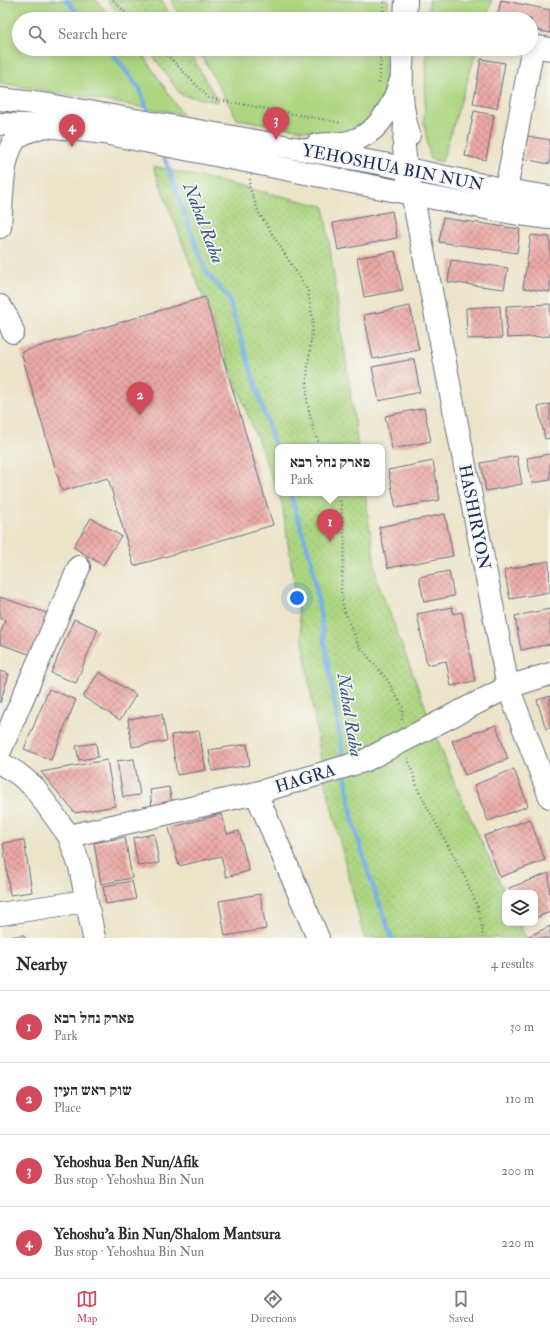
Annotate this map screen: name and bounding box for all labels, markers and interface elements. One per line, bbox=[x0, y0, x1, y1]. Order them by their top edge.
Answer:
search box bbox=[12, 12, 538, 56]
icon: search bbox=[26, 23, 48, 45]
text: Search here bbox=[58, 25, 127, 44]
pin: 3 bbox=[263, 107, 289, 140]
pin: 4 bbox=[59, 114, 85, 147]
street label: YEHOSHUA BIN NUN bbox=[300, 140, 486, 196]
water label: Nahal Raba bbox=[177, 179, 229, 267]
pin: 2 bbox=[127, 382, 153, 415]
popup bbox=[275, 444, 385, 496]
text: פארק נחל רבא bbox=[290, 453, 370, 472]
street label: HASHIRYON bbox=[454, 463, 495, 572]
text: Park bbox=[290, 472, 314, 488]
pin: 1 bbox=[317, 509, 343, 542]
your location bbox=[287, 588, 307, 608]
water label: Nahal Raba bbox=[331, 671, 367, 759]
street label: HAGRA bbox=[273, 759, 338, 798]
map controls bbox=[502, 890, 538, 926]
button: layers bbox=[502, 890, 538, 926]
text: Nearby bbox=[16, 954, 67, 975]
text: 4 results bbox=[491, 956, 534, 972]
text: פארק נחל רבא bbox=[54, 1009, 134, 1028]
text: 1 bbox=[27, 1019, 31, 1035]
text: 30 m bbox=[510, 1019, 534, 1035]
text: Park bbox=[54, 1028, 78, 1044]
text: שוק ראש העין bbox=[54, 1081, 132, 1100]
text: 2 bbox=[26, 1091, 32, 1107]
text: 110 m bbox=[505, 1091, 534, 1107]
text: Place bbox=[54, 1100, 81, 1116]
text: Yehoshua Ben Nun/Afik bbox=[54, 1153, 199, 1172]
text: 3 bbox=[27, 1163, 32, 1179]
text: 200 m bbox=[501, 1163, 534, 1179]
text: Bus stop · Yehoshua Bin Nun bbox=[54, 1172, 204, 1188]
text: Yehoshu'a Bin Nun/Shalom Mantsura bbox=[54, 1225, 281, 1244]
text: 4 bbox=[25, 1235, 33, 1251]
text: 220 m bbox=[501, 1235, 534, 1251]
text: Bus stop · Yehoshua Bin Nun bbox=[54, 1244, 204, 1260]
tab: Map bbox=[76, 1288, 98, 1325]
tab: Directions bbox=[250, 1288, 297, 1325]
tab: Saved bbox=[449, 1288, 474, 1325]

